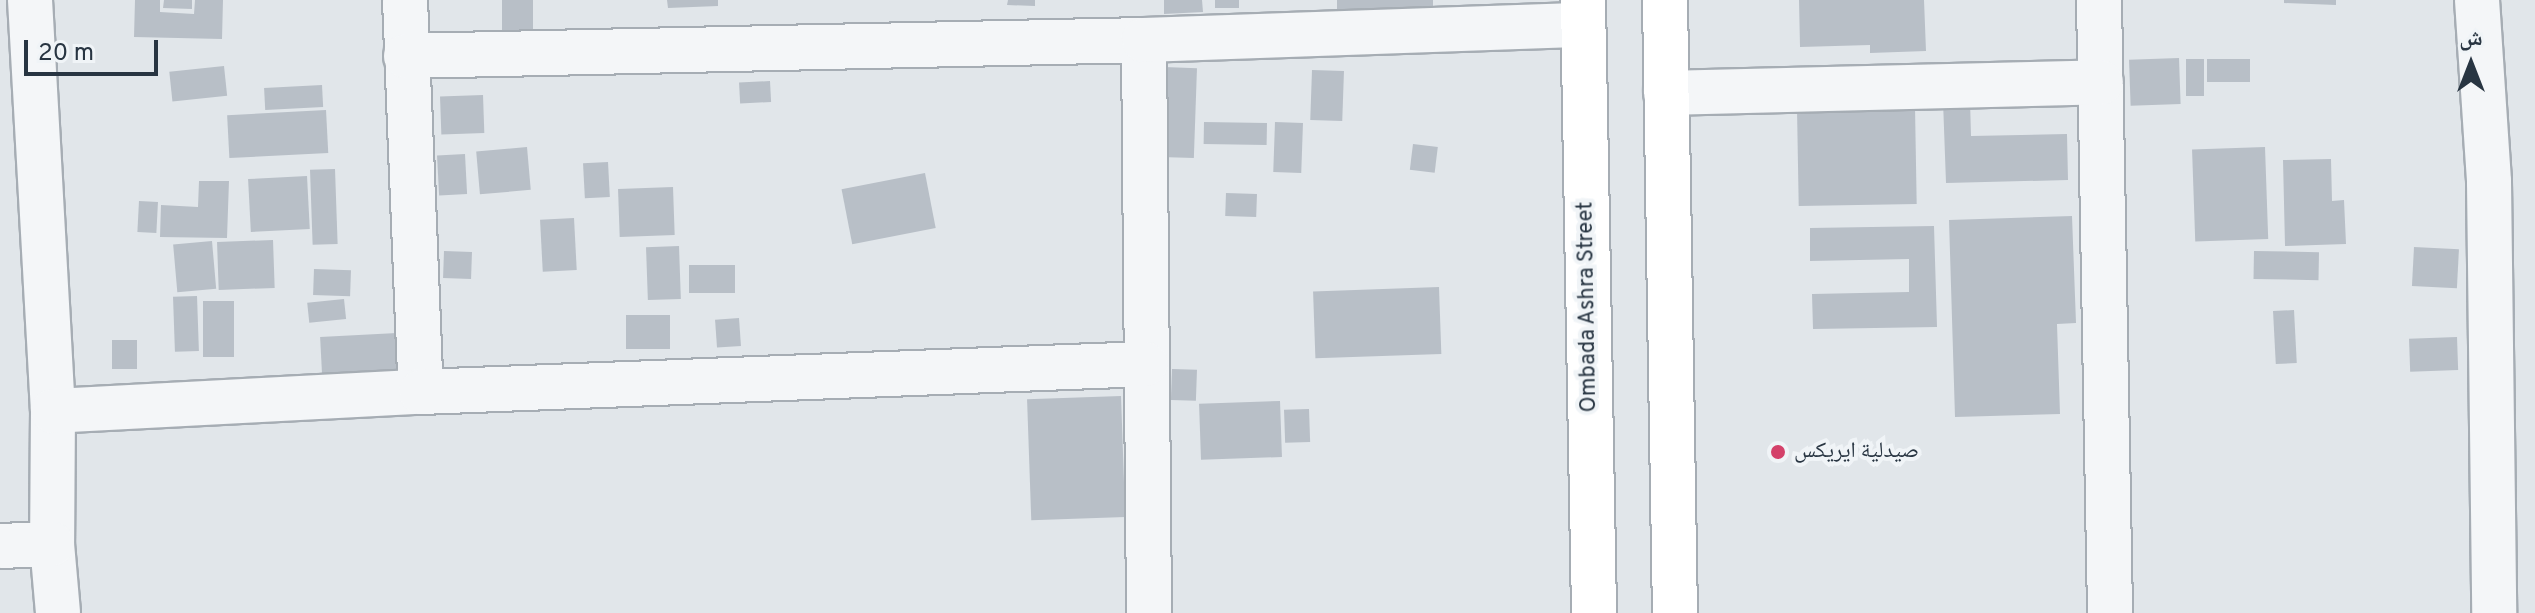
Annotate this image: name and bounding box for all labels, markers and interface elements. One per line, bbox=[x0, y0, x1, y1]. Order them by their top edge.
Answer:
scale bar bbox=[28, 24, 162, 74]
north arrow bbox=[2431, 24, 2511, 104]
text: ش bbox=[2459, 26, 2483, 53]
text: 20 m bbox=[38, 39, 94, 69]
street label: Ombada Ashra Street bbox=[1573, 201, 1603, 413]
place label: صيدلية ايريكس bbox=[1794, 439, 1919, 465]
marker: صيدلية ايريكس bbox=[1769, 443, 1787, 461]

